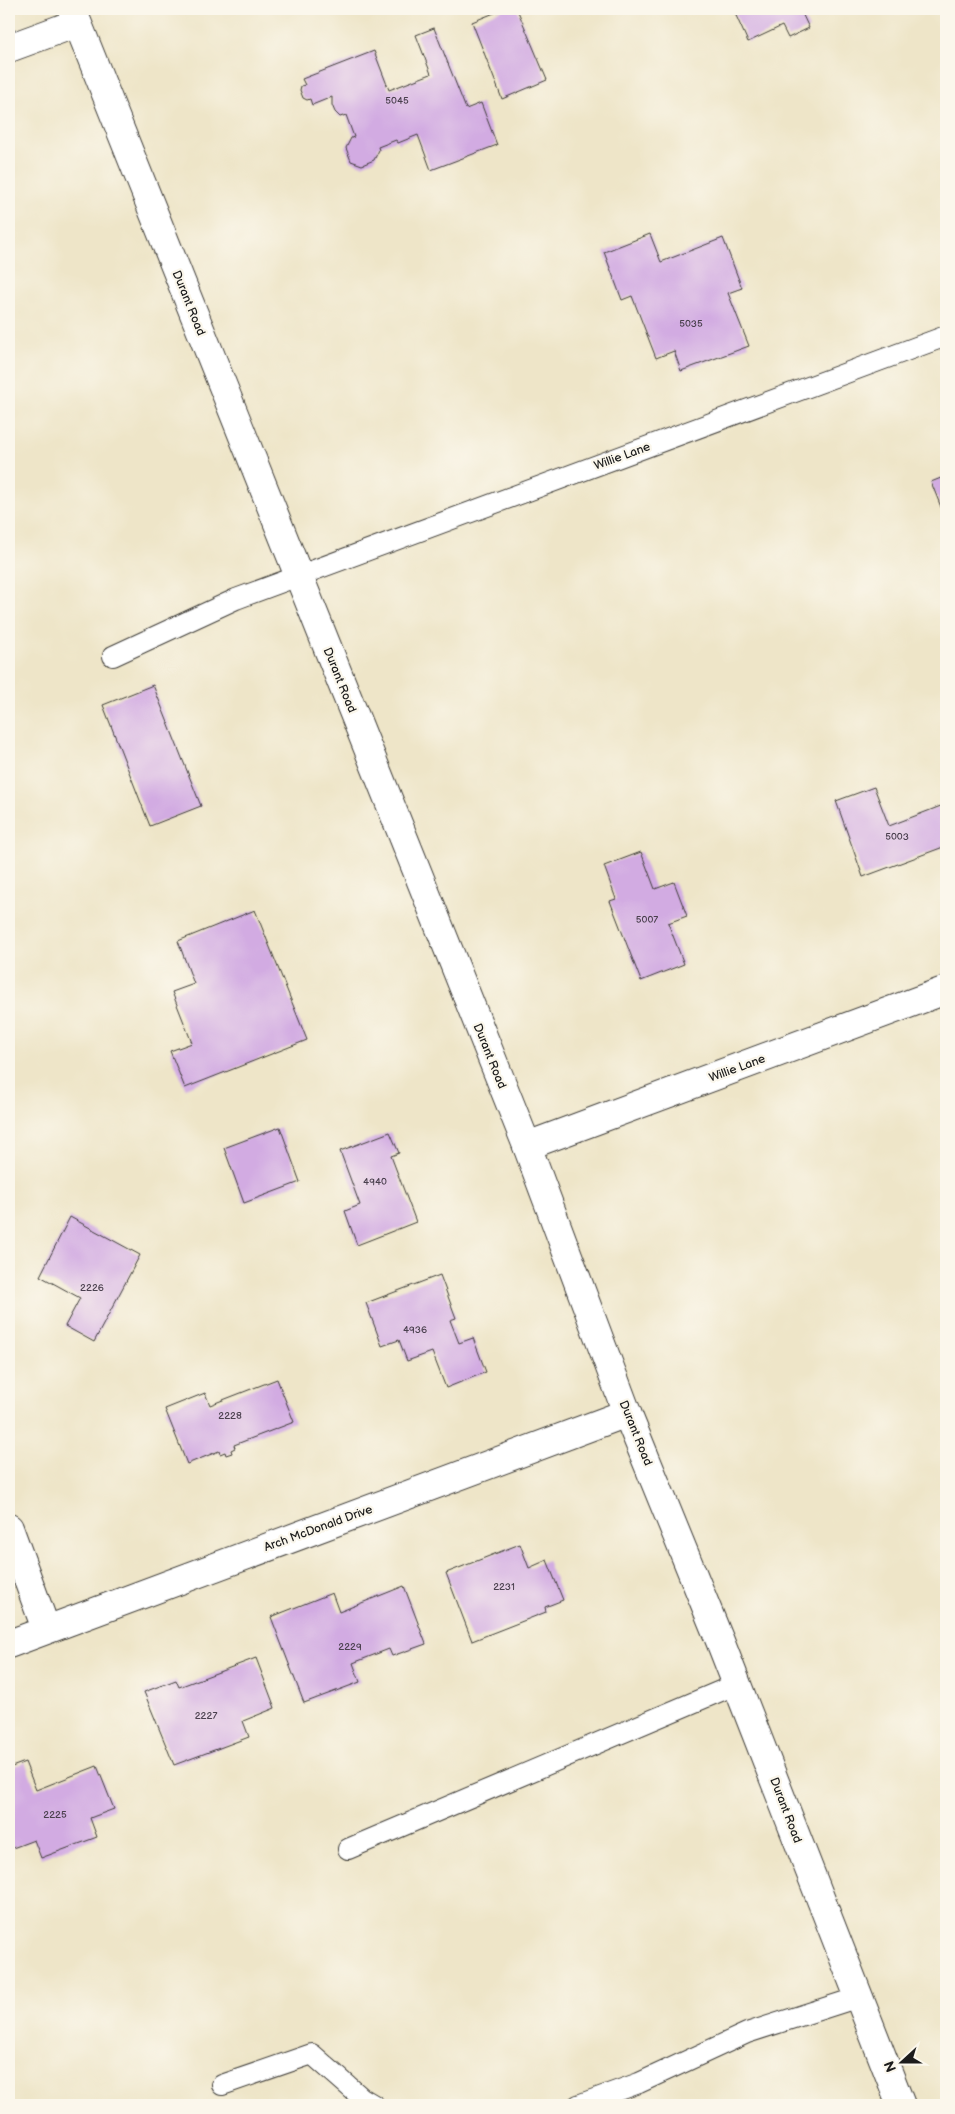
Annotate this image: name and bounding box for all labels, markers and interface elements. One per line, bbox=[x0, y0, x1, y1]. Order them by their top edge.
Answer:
house number: 5045 bbox=[385, 95, 409, 107]
street label: Durant Road bbox=[169, 268, 208, 338]
house number: 5035 bbox=[679, 318, 703, 330]
street label: Willie Lane bbox=[592, 439, 652, 474]
street label: Durant Road bbox=[320, 645, 359, 715]
house number: 5003 bbox=[885, 831, 909, 843]
house number: 5007 bbox=[636, 914, 658, 926]
street label: Durant Road bbox=[470, 1021, 509, 1091]
street label: Willie Lane bbox=[707, 1051, 767, 1086]
house number: 4940 bbox=[363, 1176, 387, 1188]
house number: 2226 bbox=[80, 1282, 104, 1294]
house number: 4936 bbox=[403, 1324, 427, 1336]
street label: Durant Road bbox=[616, 1398, 655, 1468]
house number: 2228 bbox=[218, 1410, 242, 1422]
street label: Arch McDonald Drive bbox=[262, 1502, 374, 1555]
house number: 2231 bbox=[493, 1581, 515, 1593]
house number: 2229 bbox=[338, 1641, 362, 1653]
house number: 2227 bbox=[195, 1710, 217, 1722]
street label: Durant Road bbox=[766, 1775, 805, 1845]
house number: 2225 bbox=[43, 1809, 67, 1821]
north arrow bbox=[878, 2036, 928, 2086]
text: N bbox=[881, 2059, 900, 2074]

